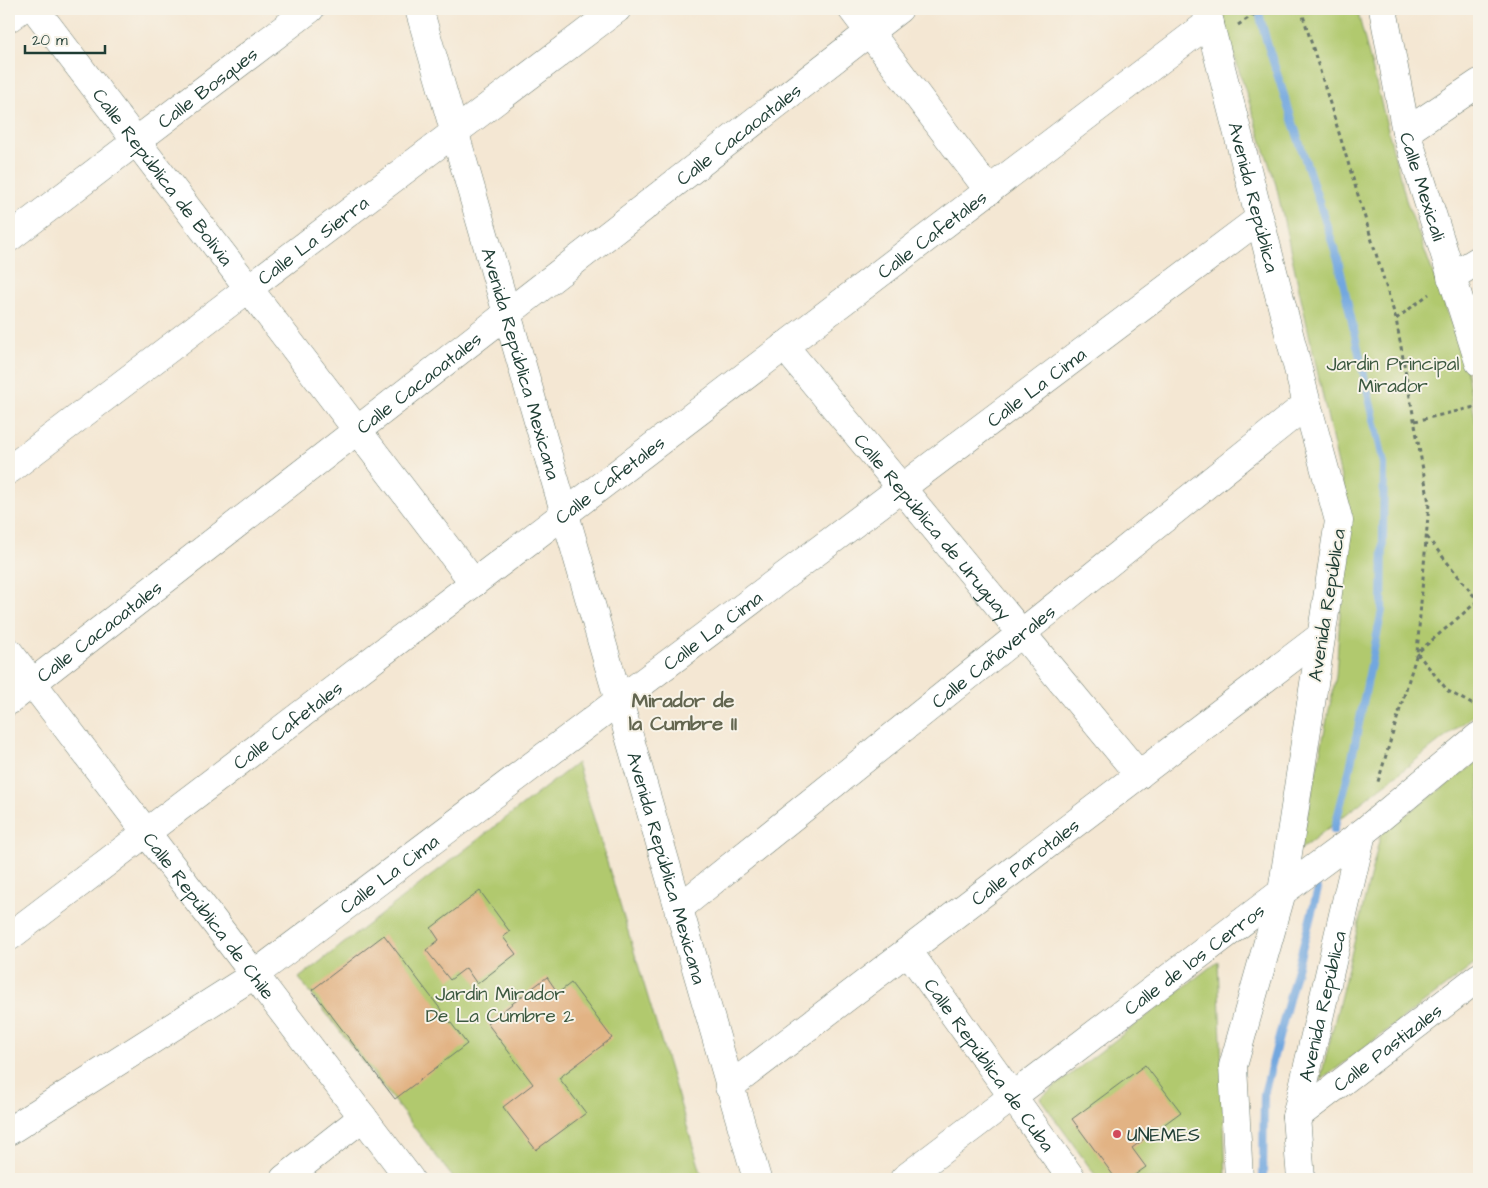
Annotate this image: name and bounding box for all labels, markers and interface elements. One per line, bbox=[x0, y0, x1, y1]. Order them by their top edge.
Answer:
scale bar bbox=[25, 22, 105, 54]
text: 20 m bbox=[32, 30, 68, 51]
street label: Calle Bosques bbox=[152, 41, 264, 136]
street label: Calle Cacaoatales bbox=[671, 78, 808, 192]
street label: Calle República de Bolivia bbox=[85, 83, 239, 272]
street label: Avenida República bbox=[1220, 119, 1285, 276]
street label: Calle Mexicali bbox=[1392, 129, 1452, 244]
street label: Calle Cafetales bbox=[872, 185, 993, 286]
street label: Calle La Sierra bbox=[252, 190, 375, 292]
street label: Avenida República Mexicana bbox=[474, 245, 566, 483]
street label: Calle Cacaoatales bbox=[351, 326, 488, 441]
street label: Calle La Cima bbox=[982, 341, 1093, 434]
park label: Jardin Principal Mirador bbox=[1326, 351, 1460, 400]
street label: Calle República de Uruguay bbox=[847, 428, 1018, 627]
street label: Calle Cafetales bbox=[550, 430, 671, 531]
street label: Avenida República bbox=[1302, 527, 1353, 683]
street label: Calle Cacaoatales bbox=[31, 575, 168, 690]
street label: Calle La Cima bbox=[658, 585, 769, 678]
street label: Calle Cañaverales bbox=[926, 599, 1062, 715]
street label: Calle Cafetales bbox=[228, 675, 349, 777]
district label: Mirador de la Cumbre II bbox=[629, 687, 737, 738]
street label: Avenida República Mexicana bbox=[619, 749, 712, 988]
street label: Calle Parotales bbox=[966, 813, 1086, 913]
street label: Calle República de Chile bbox=[136, 827, 281, 1006]
street label: Calle La Cima bbox=[334, 828, 445, 921]
street label: Calle de los Cerros bbox=[1119, 898, 1271, 1022]
street label: Avenida República bbox=[1293, 928, 1354, 1085]
street label: Calle República de Cuba bbox=[917, 973, 1060, 1158]
park label: Jardin Mirador De La Cumbre 2 bbox=[426, 981, 574, 1030]
street label: Calle Pastizales bbox=[1328, 998, 1448, 1099]
place label: UNEMES bbox=[1127, 1122, 1200, 1149]
marker: UNEMES bbox=[1111, 1128, 1123, 1140]

